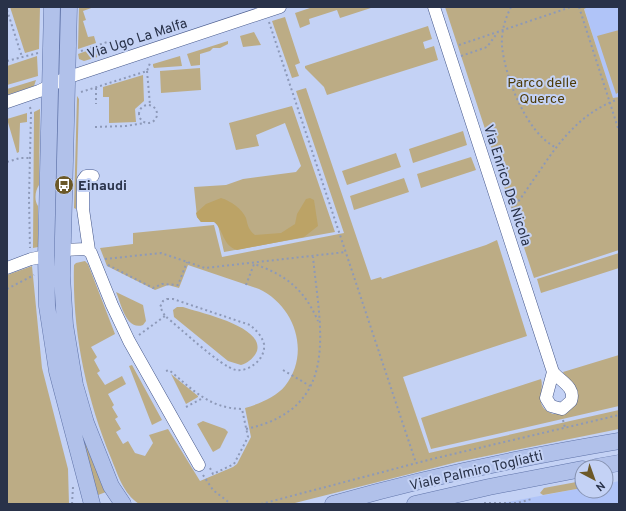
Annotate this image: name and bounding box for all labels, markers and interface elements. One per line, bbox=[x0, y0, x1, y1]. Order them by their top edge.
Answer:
street label: Via Ugo La Malfa bbox=[85, 15, 190, 64]
park label: Parco delle Querce bbox=[507, 75, 577, 108]
street label: Via Enrico De Nicola bbox=[479, 123, 534, 248]
bus stop icon: Einaudi bbox=[53, 174, 75, 196]
place label: Einaudi bbox=[78, 178, 127, 195]
street label: Viale Palmiro Togliatti bbox=[408, 448, 545, 495]
north arrow bbox=[574, 459, 614, 499]
text: N bbox=[592, 478, 607, 494]

